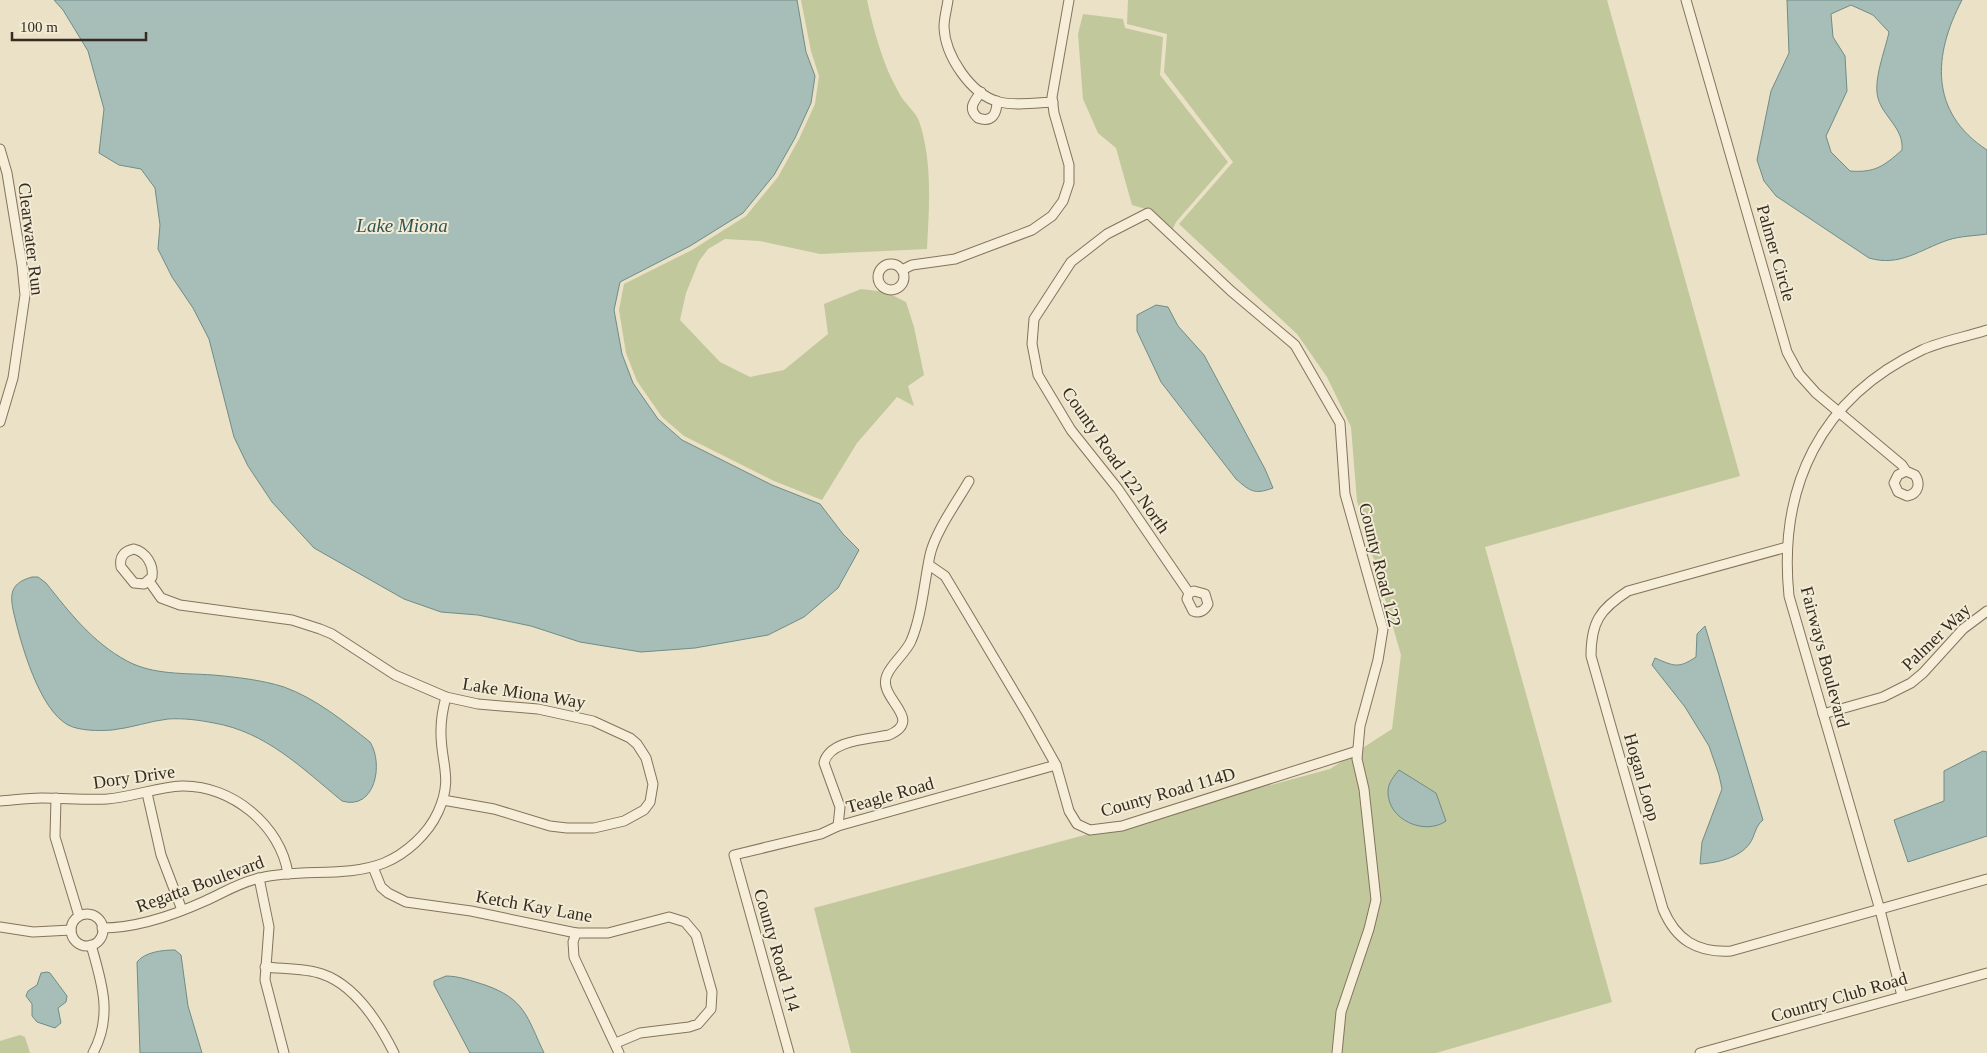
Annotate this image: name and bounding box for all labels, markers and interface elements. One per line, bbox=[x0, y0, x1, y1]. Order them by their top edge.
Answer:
scale bar bbox=[12, 10, 146, 42]
text: 100 m bbox=[20, 19, 58, 35]
street label: Clearwater Run bbox=[14, 181, 48, 297]
street label: Palmer Circle bbox=[1753, 202, 1799, 304]
water label: Lake Miona bbox=[355, 215, 448, 236]
street label: County Road 122 North bbox=[1058, 383, 1174, 537]
street label: County Road 122 bbox=[1355, 501, 1405, 629]
street label: Fairways Boulevard bbox=[1797, 584, 1853, 730]
street label: Palmer Way bbox=[1898, 599, 1974, 675]
street label: Lake Miona Way bbox=[461, 673, 587, 713]
street label: Hogan Loop bbox=[1620, 731, 1664, 823]
street label: Dory Drive bbox=[92, 761, 176, 793]
street label: County Road 114D bbox=[1098, 763, 1238, 821]
street label: Teagle Road bbox=[844, 773, 936, 817]
street label: Regatta Boulevard bbox=[133, 852, 267, 916]
street label: Ketch Kay Lane bbox=[474, 886, 594, 926]
street label: County Road 114 bbox=[750, 887, 804, 1013]
street label: Country Club Road bbox=[1768, 968, 1910, 1026]

